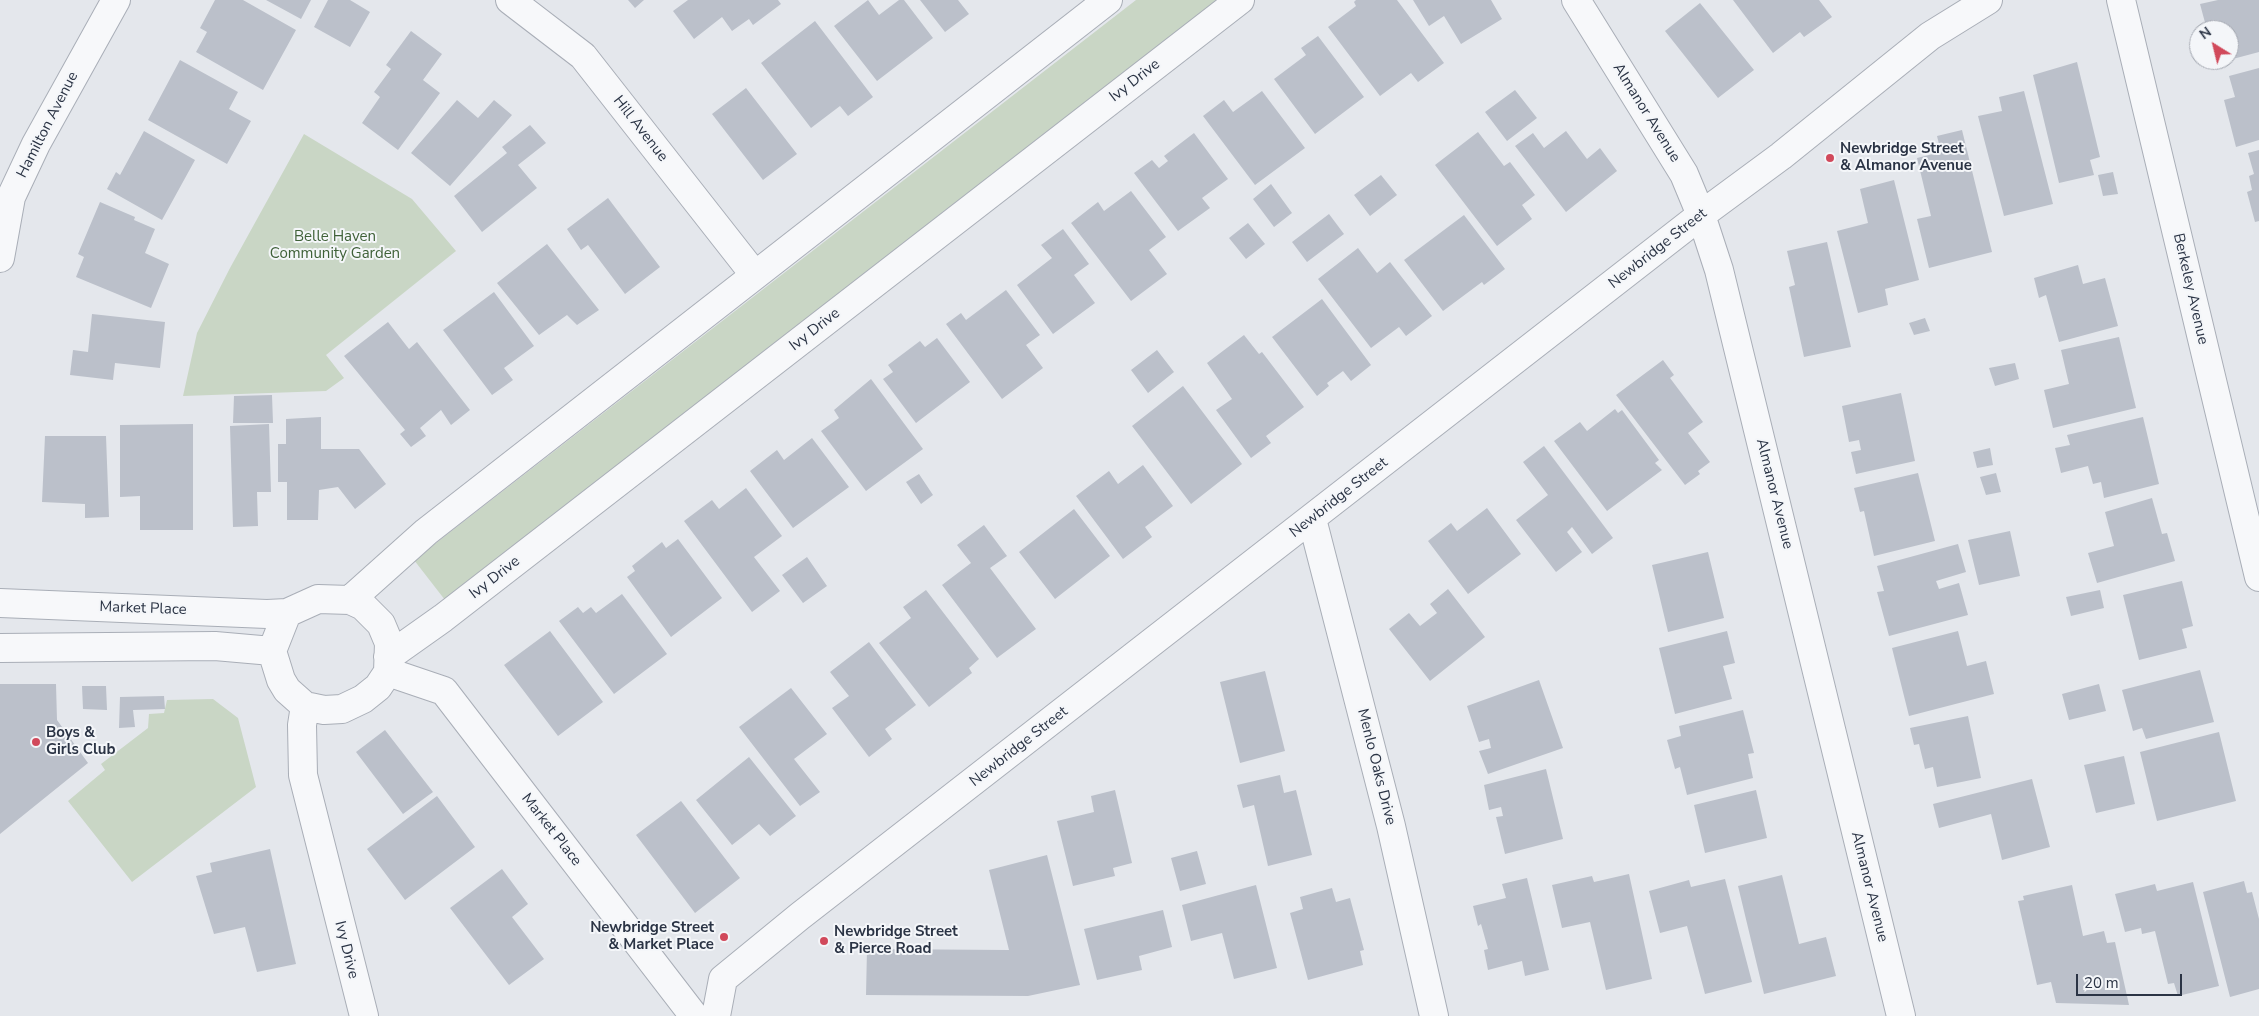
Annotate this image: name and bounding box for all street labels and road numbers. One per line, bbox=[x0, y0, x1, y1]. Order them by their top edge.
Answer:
street label: Ivy Drive bbox=[1106, 56, 1164, 106]
street label: Almanor Avenue bbox=[1608, 60, 1684, 166]
street label: Hamilton Avenue bbox=[13, 69, 83, 181]
street label: Hill Avenue bbox=[609, 92, 671, 166]
street label: Newbridge Street bbox=[1605, 205, 1711, 293]
street label: Berkeley Avenue bbox=[2168, 232, 2212, 346]
street label: Ivy Drive bbox=[786, 305, 844, 355]
street label: Almanor Avenue bbox=[1752, 437, 1796, 551]
street label: Newbridge Street bbox=[1286, 454, 1392, 542]
street label: Ivy Drive bbox=[466, 553, 524, 603]
street label: Market Place bbox=[99, 598, 187, 620]
street label: Newbridge Street bbox=[966, 703, 1072, 791]
street label: Menlo Oaks Drive bbox=[1353, 707, 1399, 827]
street label: Market Place bbox=[517, 790, 585, 870]
street label: Almanor Avenue bbox=[1847, 830, 1891, 944]
street label: Ivy Drive bbox=[330, 919, 362, 981]

